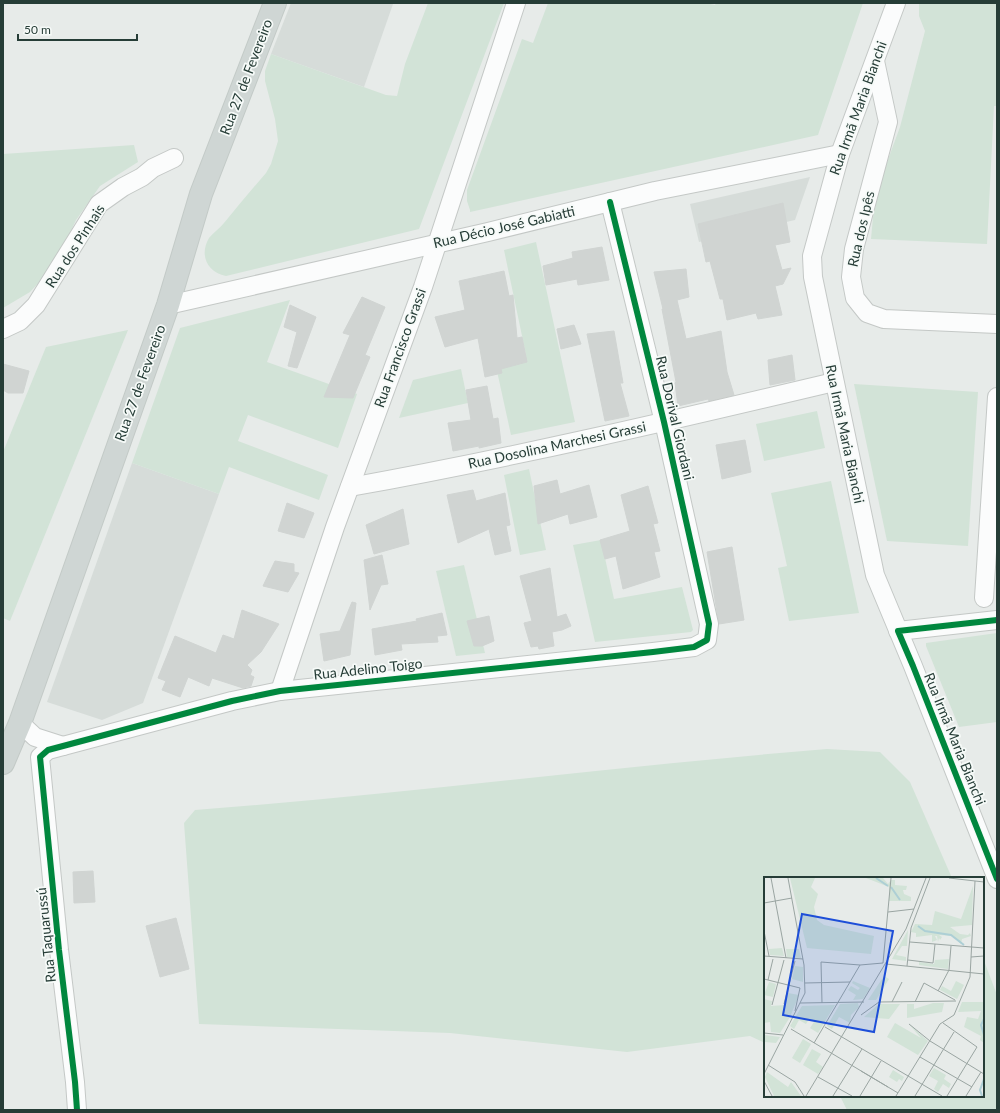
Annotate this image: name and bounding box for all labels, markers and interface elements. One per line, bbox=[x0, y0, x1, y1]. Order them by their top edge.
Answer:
scale bar bbox=[18, 16, 137, 42]
street label: Rua 27 de Fevereiro bbox=[216, 16, 275, 137]
text: 50 m bbox=[24, 22, 51, 37]
street label: Rua Irmã Maria Bianchi bbox=[825, 38, 890, 177]
street label: Rua dos Ipês bbox=[844, 189, 877, 268]
street label: Rua dos Pinhais bbox=[41, 201, 108, 291]
street label: Rua Décio José Gabiatti bbox=[431, 202, 576, 251]
street label: Rua Francisco Grassi bbox=[370, 286, 429, 410]
street label: Rua 27 de Fevereiro bbox=[111, 322, 169, 443]
street label: Rua Dorival Giordani bbox=[653, 354, 698, 482]
street label: Rua Irmã Maria Bianchi bbox=[822, 363, 869, 505]
street label: Rua Dosolina Marchesi Grassi bbox=[466, 417, 647, 472]
street label: Rua Adelino Toigo bbox=[313, 654, 423, 683]
street label: Rua Irmã Maria Bianchi bbox=[921, 670, 990, 808]
inset map bbox=[764, 877, 984, 1097]
street label: Rua Taquarussú bbox=[32, 887, 59, 983]

